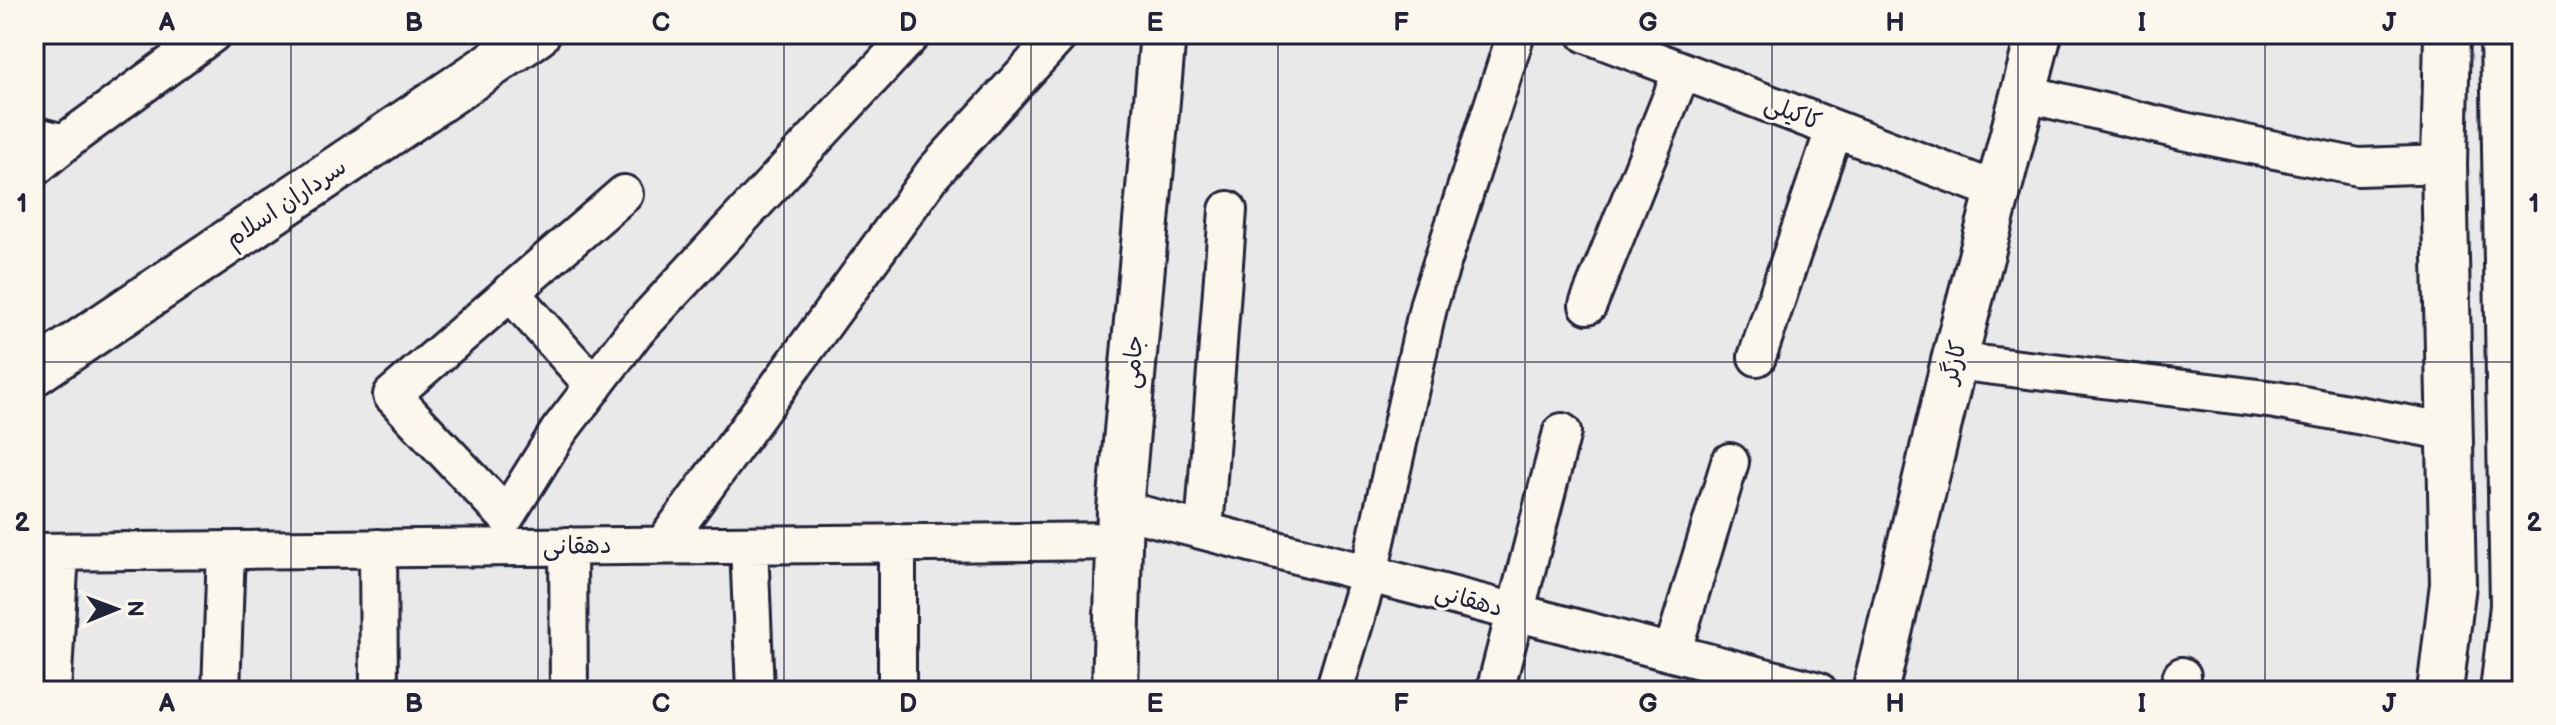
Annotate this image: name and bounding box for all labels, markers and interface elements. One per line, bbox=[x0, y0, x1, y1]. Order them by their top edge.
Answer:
text: A bbox=[158, 8, 175, 39]
text: B bbox=[405, 8, 423, 39]
text: C bbox=[652, 8, 670, 39]
text: D bbox=[899, 8, 917, 39]
text: E bbox=[1147, 8, 1164, 39]
text: F bbox=[1393, 8, 1409, 39]
text: G bbox=[1638, 8, 1658, 39]
text: H bbox=[1885, 8, 1905, 39]
text: I bbox=[2138, 8, 2146, 39]
text: J bbox=[2382, 8, 2397, 39]
street label: کاکیلی bbox=[1760, 89, 1826, 137]
street label: سرداران اسلام bbox=[220, 152, 354, 257]
text: 1 bbox=[17, 189, 27, 220]
text: 1 bbox=[2529, 189, 2539, 220]
street label: جامی bbox=[1116, 334, 1150, 390]
street label: کارگر bbox=[1934, 338, 1973, 388]
text: 2 bbox=[14, 508, 30, 539]
text: 2 bbox=[2526, 508, 2542, 539]
street label: دهقانی bbox=[542, 531, 612, 561]
north arrow bbox=[76, 569, 156, 649]
street label: دهقانی bbox=[1432, 577, 1506, 623]
text: N bbox=[121, 600, 148, 617]
text: A bbox=[158, 689, 175, 720]
text: B bbox=[405, 689, 423, 720]
text: C bbox=[652, 689, 670, 720]
text: D bbox=[899, 689, 917, 720]
text: E bbox=[1147, 689, 1164, 720]
text: F bbox=[1393, 689, 1409, 720]
text: G bbox=[1638, 689, 1658, 720]
text: H bbox=[1885, 689, 1905, 720]
text: I bbox=[2138, 689, 2146, 720]
text: J bbox=[2382, 689, 2397, 720]

